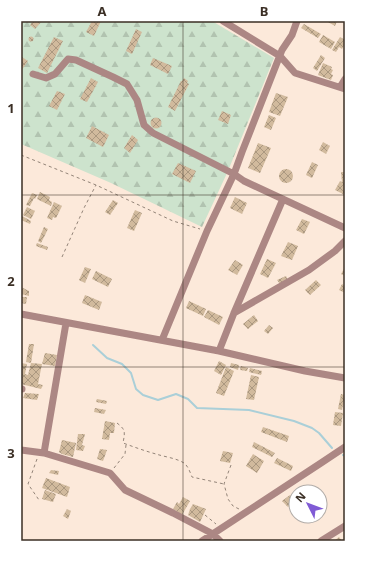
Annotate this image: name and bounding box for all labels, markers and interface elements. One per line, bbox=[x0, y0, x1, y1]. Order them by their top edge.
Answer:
text: A bbox=[98, 2, 107, 20]
text: B bbox=[260, 2, 268, 20]
text: 1 bbox=[7, 99, 15, 117]
text: 2 bbox=[7, 272, 15, 290]
text: 3 bbox=[7, 444, 15, 462]
north arrow bbox=[288, 484, 328, 524]
text: N bbox=[292, 489, 309, 505]

